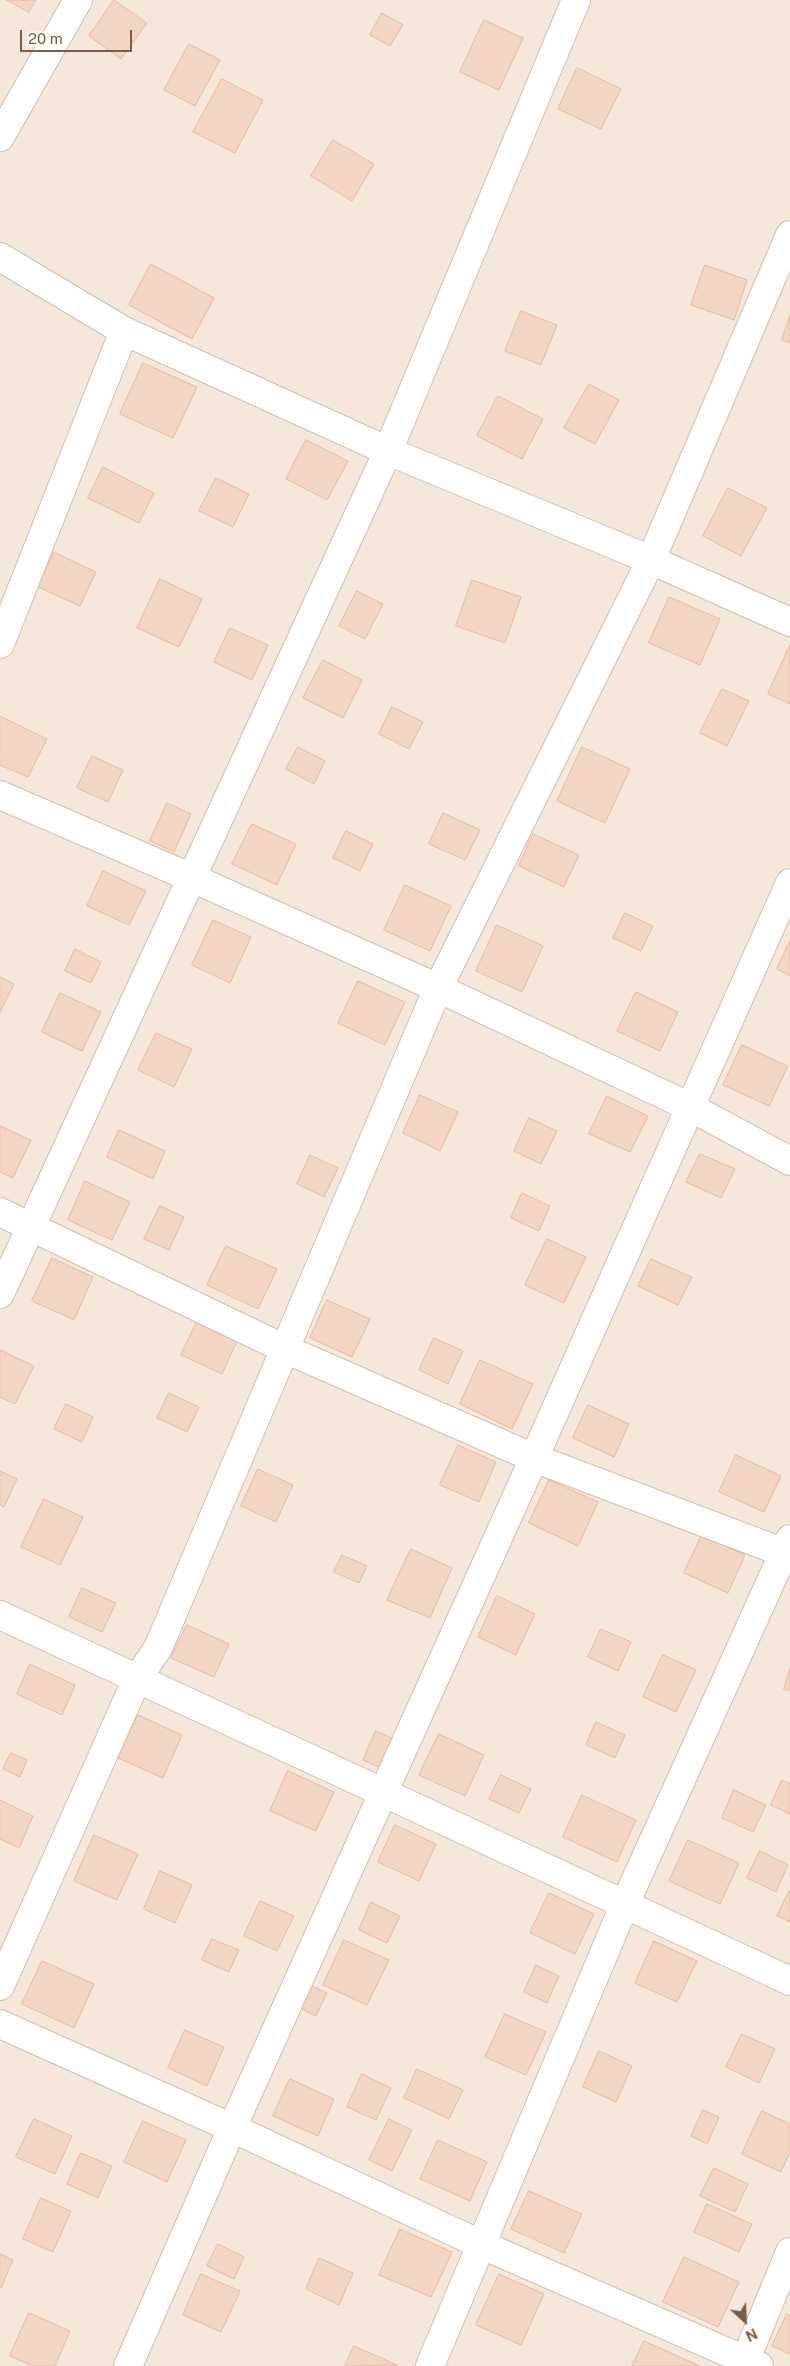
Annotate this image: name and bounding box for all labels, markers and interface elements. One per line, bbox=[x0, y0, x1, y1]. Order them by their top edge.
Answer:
scale bar bbox=[22, 20, 135, 52]
text: 20 m bbox=[28, 30, 63, 47]
north arrow bbox=[720, 2296, 770, 2346]
text: N bbox=[743, 2325, 760, 2344]

